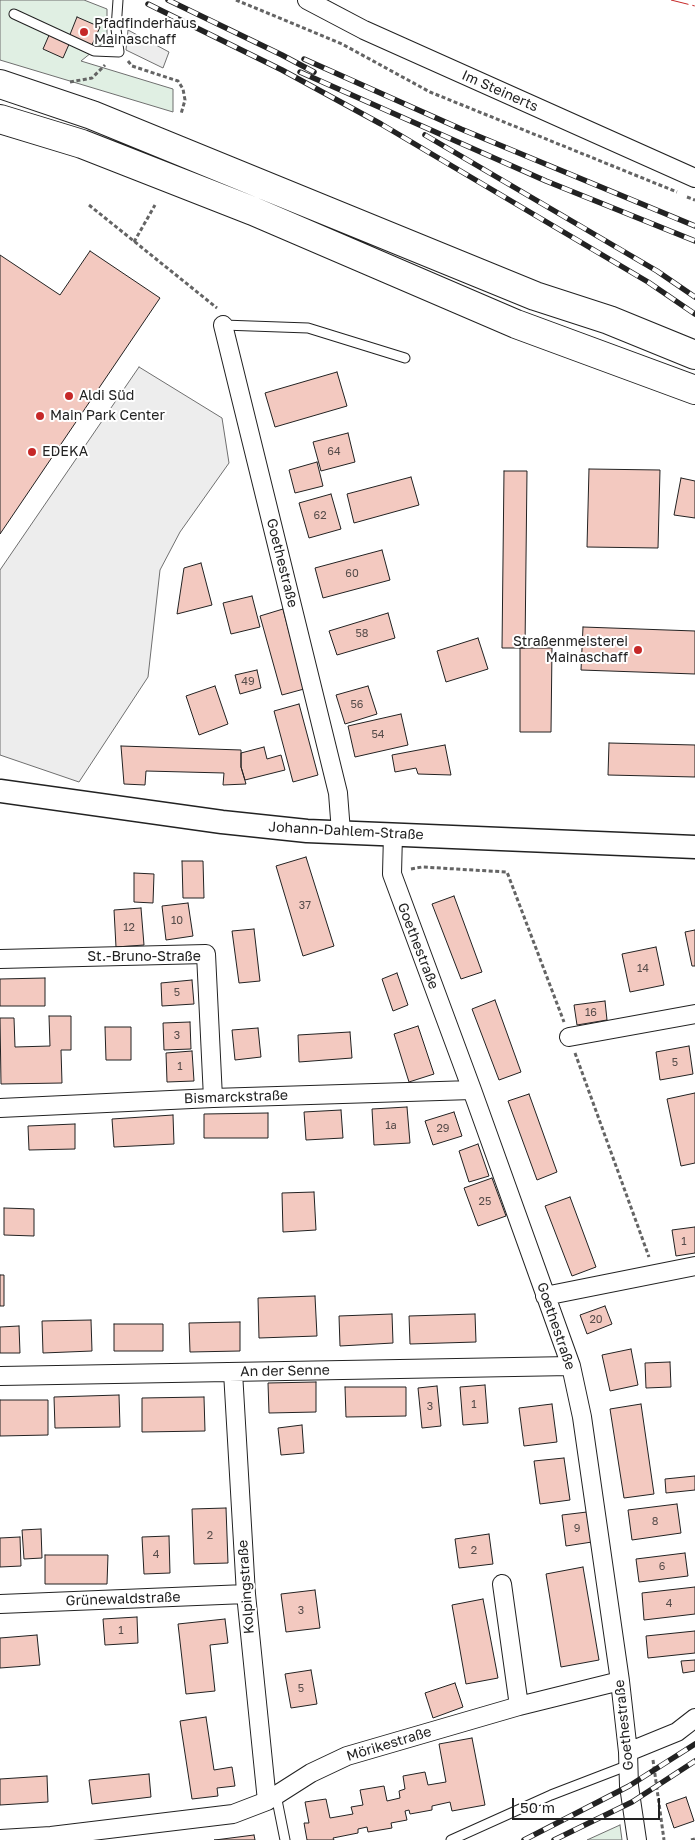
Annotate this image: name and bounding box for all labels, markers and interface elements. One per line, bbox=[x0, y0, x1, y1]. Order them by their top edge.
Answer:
place label: Pfadfinderhaus Mainaschaff bbox=[94, 16, 197, 48]
marker: Pfadfinderhaus Mainaschaff bbox=[78, 26, 90, 38]
street label: Im Steinerts bbox=[459, 67, 541, 115]
place label: Aldi Süd bbox=[79, 388, 134, 404]
marker: Aldi Süd bbox=[63, 390, 75, 402]
place label: Main Park Center bbox=[50, 408, 165, 424]
marker: Main Park Center bbox=[34, 410, 46, 422]
place label: EDEKA bbox=[42, 444, 88, 460]
house number: 64 bbox=[327, 445, 341, 459]
marker: EDEKA bbox=[26, 446, 38, 458]
house number: 62 bbox=[313, 509, 327, 523]
street label: Goethestraße bbox=[263, 517, 301, 609]
house number: 60 bbox=[345, 567, 359, 581]
house number: 58 bbox=[355, 627, 369, 641]
place label: Straßenmeisterei Mainaschaff bbox=[513, 634, 628, 666]
marker: Straßenmeisterei Mainaschaff bbox=[632, 644, 644, 656]
house number: 49 bbox=[241, 675, 255, 689]
house number: 56 bbox=[350, 698, 364, 712]
house number: 54 bbox=[371, 728, 385, 742]
street label: Johann-Dahlem-Straße bbox=[268, 819, 424, 843]
house number: 37 bbox=[299, 899, 311, 913]
street label: Goethestraße bbox=[394, 900, 442, 992]
house number: 10 bbox=[171, 914, 183, 928]
house number: 12 bbox=[123, 921, 135, 935]
street label: St.-Bruno-Straße bbox=[87, 949, 201, 965]
house number: 14 bbox=[637, 962, 649, 976]
house number: 5 bbox=[174, 986, 180, 1000]
house number: 16 bbox=[585, 1006, 597, 1020]
house number: 3 bbox=[174, 1029, 180, 1043]
house number: 5 bbox=[672, 1056, 678, 1070]
house number: 1 bbox=[177, 1060, 183, 1074]
street label: Bismarckstraße bbox=[184, 1087, 288, 1107]
house number: 1a bbox=[385, 1119, 397, 1133]
house number: 29 bbox=[436, 1122, 450, 1136]
house number: 25 bbox=[479, 1195, 491, 1209]
house number: 1 bbox=[681, 1235, 687, 1249]
street label: Goethestraße bbox=[533, 1280, 579, 1372]
house number: 20 bbox=[589, 1313, 603, 1327]
street label: An der Senne bbox=[240, 1362, 330, 1380]
house number: 1 bbox=[471, 1398, 477, 1412]
house number: 3 bbox=[427, 1400, 433, 1414]
house number: 8 bbox=[652, 1515, 658, 1529]
house number: 9 bbox=[574, 1522, 580, 1536]
house number: 2 bbox=[207, 1529, 213, 1543]
street label: Kolpingstraße bbox=[234, 1539, 258, 1635]
house number: 2 bbox=[471, 1544, 477, 1558]
house number: 4 bbox=[153, 1548, 159, 1562]
house number: 6 bbox=[659, 1560, 665, 1574]
street label: Grünewaldstraße bbox=[65, 1589, 181, 1609]
house number: 4 bbox=[666, 1597, 672, 1611]
house number: 3 bbox=[298, 1604, 304, 1618]
house number: 1 bbox=[118, 1624, 124, 1638]
street label: Goethestraße bbox=[611, 1679, 637, 1771]
house number: 5 bbox=[298, 1682, 304, 1696]
street label: Mörikestraße bbox=[345, 1723, 433, 1765]
scale bar bbox=[515, 1788, 662, 1820]
text: 50 m bbox=[520, 1798, 555, 1816]

